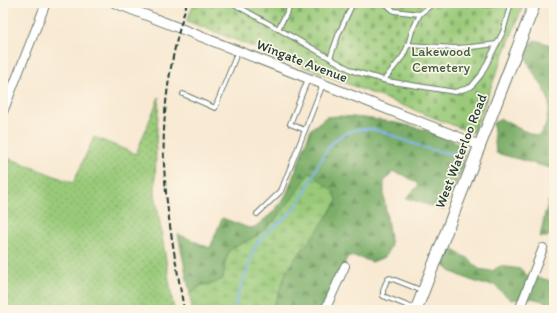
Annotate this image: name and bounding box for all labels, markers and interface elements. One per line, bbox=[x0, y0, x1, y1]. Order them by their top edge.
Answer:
street label: Wingate Avenue bbox=[254, 36, 350, 86]
park label: Lakewood Cemetery bbox=[411, 43, 471, 76]
street label: West Waterloo Road bbox=[431, 91, 491, 211]

